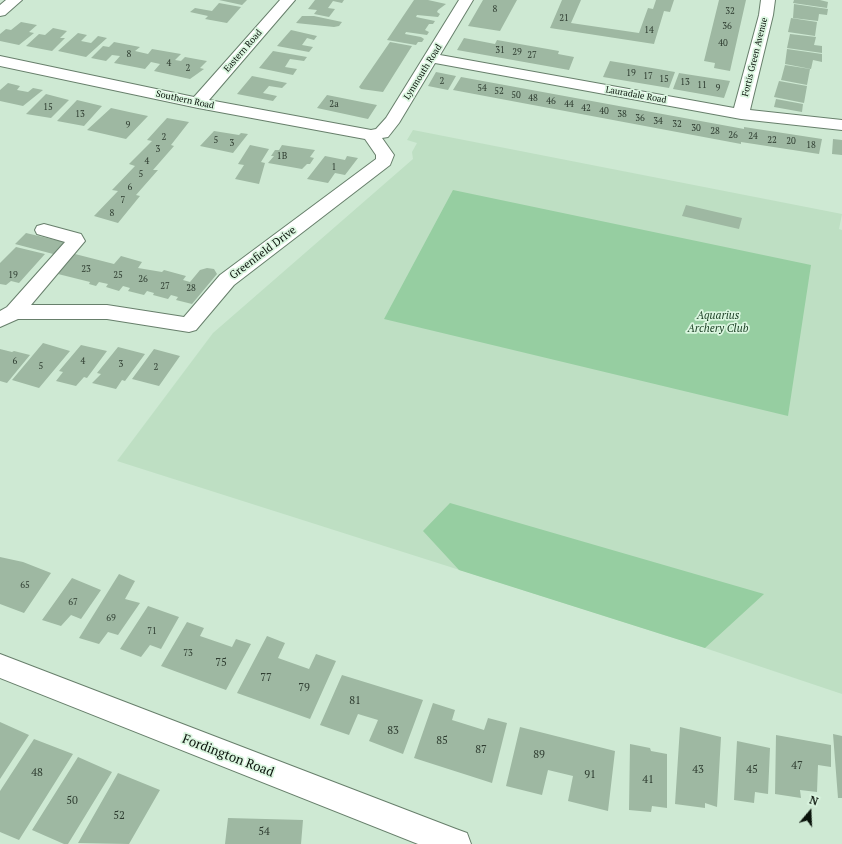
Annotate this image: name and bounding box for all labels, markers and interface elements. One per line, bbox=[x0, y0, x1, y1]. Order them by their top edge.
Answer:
house number: 8 bbox=[493, 4, 497, 14]
house number: 32 bbox=[725, 6, 735, 16]
house number: 21 bbox=[559, 13, 569, 23]
street label: Fortis Green Avenue bbox=[740, 16, 770, 98]
house number: 36 bbox=[722, 21, 732, 31]
house number: 14 bbox=[644, 25, 654, 35]
street label: Eastern Road bbox=[222, 28, 264, 74]
house number: 40 bbox=[718, 38, 728, 48]
street label: Lynmouth Road bbox=[402, 42, 444, 102]
house number: 31 bbox=[495, 45, 505, 55]
house number: 29 bbox=[512, 47, 522, 57]
house number: 8 bbox=[127, 49, 131, 59]
house number: 27 bbox=[527, 50, 537, 60]
house number: 4 bbox=[167, 58, 171, 68]
house number: 2 bbox=[186, 63, 190, 73]
house number: 19 bbox=[626, 68, 636, 78]
house number: 17 bbox=[643, 71, 653, 81]
house number: 15 bbox=[659, 74, 669, 84]
house number: 2 bbox=[440, 76, 444, 86]
house number: 13 bbox=[680, 77, 690, 87]
house number: 11 bbox=[697, 80, 707, 90]
house number: 54 bbox=[477, 83, 487, 93]
house number: 9 bbox=[716, 83, 720, 93]
street label: Lauradale Road bbox=[605, 84, 667, 106]
house number: 52 bbox=[494, 86, 504, 96]
street label: Southern Road bbox=[155, 89, 215, 111]
house number: 50 bbox=[511, 90, 521, 100]
house number: 48 bbox=[528, 93, 538, 103]
house number: 46 bbox=[546, 96, 556, 106]
house number: 2a bbox=[329, 99, 339, 109]
house number: 44 bbox=[564, 99, 574, 109]
house number: 15 bbox=[43, 102, 53, 112]
house number: 42 bbox=[581, 103, 591, 113]
house number: 40 bbox=[599, 106, 609, 116]
house number: 13 bbox=[75, 109, 85, 119]
house number: 38 bbox=[617, 109, 627, 119]
house number: 36 bbox=[635, 113, 645, 123]
house number: 34 bbox=[653, 116, 663, 126]
house number: 32 bbox=[672, 119, 682, 129]
house number: 9 bbox=[126, 120, 130, 130]
house number: 30 bbox=[691, 123, 701, 133]
house number: 28 bbox=[710, 126, 720, 136]
house number: 26 bbox=[728, 130, 738, 140]
house number: 24 bbox=[748, 131, 758, 141]
house number: 2 bbox=[162, 132, 166, 142]
house number: 5 bbox=[214, 135, 218, 145]
house number: 22 bbox=[767, 135, 777, 145]
house number: 20 bbox=[786, 136, 796, 146]
house number: 3 bbox=[230, 138, 234, 148]
house number: 18 bbox=[806, 140, 816, 150]
house number: 3 bbox=[156, 144, 160, 154]
house number: 1B bbox=[277, 151, 287, 161]
house number: 4 bbox=[145, 156, 149, 166]
house number: 1 bbox=[332, 162, 336, 172]
house number: 5 bbox=[139, 169, 143, 179]
house number: 6 bbox=[128, 182, 132, 192]
house number: 7 bbox=[121, 195, 125, 205]
house number: 8 bbox=[110, 208, 114, 218]
street label: Greenfield Drive bbox=[227, 224, 299, 282]
house number: 23 bbox=[81, 264, 91, 274]
house number: 19 bbox=[8, 270, 18, 280]
house number: 25 bbox=[113, 270, 123, 280]
house number: 26 bbox=[138, 274, 148, 284]
house number: 27 bbox=[160, 281, 170, 291]
house number: 28 bbox=[186, 283, 196, 293]
park label: Aquarius Archery Club bbox=[688, 309, 748, 335]
house number: 6 bbox=[13, 356, 17, 366]
house number: 4 bbox=[81, 356, 85, 366]
house number: 3 bbox=[119, 359, 123, 369]
house number: 5 bbox=[39, 361, 43, 371]
house number: 2 bbox=[154, 362, 158, 372]
house number: 65 bbox=[20, 580, 30, 590]
house number: 67 bbox=[68, 597, 78, 607]
house number: 69 bbox=[106, 613, 116, 623]
house number: 71 bbox=[147, 626, 157, 636]
house number: 73 bbox=[183, 648, 193, 658]
house number: 75 bbox=[215, 656, 227, 670]
house number: 77 bbox=[260, 671, 272, 685]
house number: 79 bbox=[298, 681, 310, 695]
house number: 81 bbox=[349, 694, 361, 708]
house number: 83 bbox=[387, 724, 399, 738]
street label: Fordington Road bbox=[180, 731, 276, 781]
house number: 85 bbox=[436, 734, 448, 748]
house number: 87 bbox=[475, 743, 487, 757]
house number: 89 bbox=[533, 748, 545, 762]
house number: 47 bbox=[791, 759, 803, 773]
house number: 43 bbox=[692, 763, 704, 777]
house number: 45 bbox=[746, 763, 758, 777]
house number: 48 bbox=[31, 766, 43, 780]
house number: 91 bbox=[584, 768, 596, 782]
house number: 41 bbox=[642, 773, 654, 787]
north arrow bbox=[790, 792, 830, 832]
text: N bbox=[808, 793, 820, 809]
house number: 50 bbox=[66, 794, 78, 808]
house number: 52 bbox=[113, 809, 125, 823]
house number: 54 bbox=[258, 825, 270, 839]

